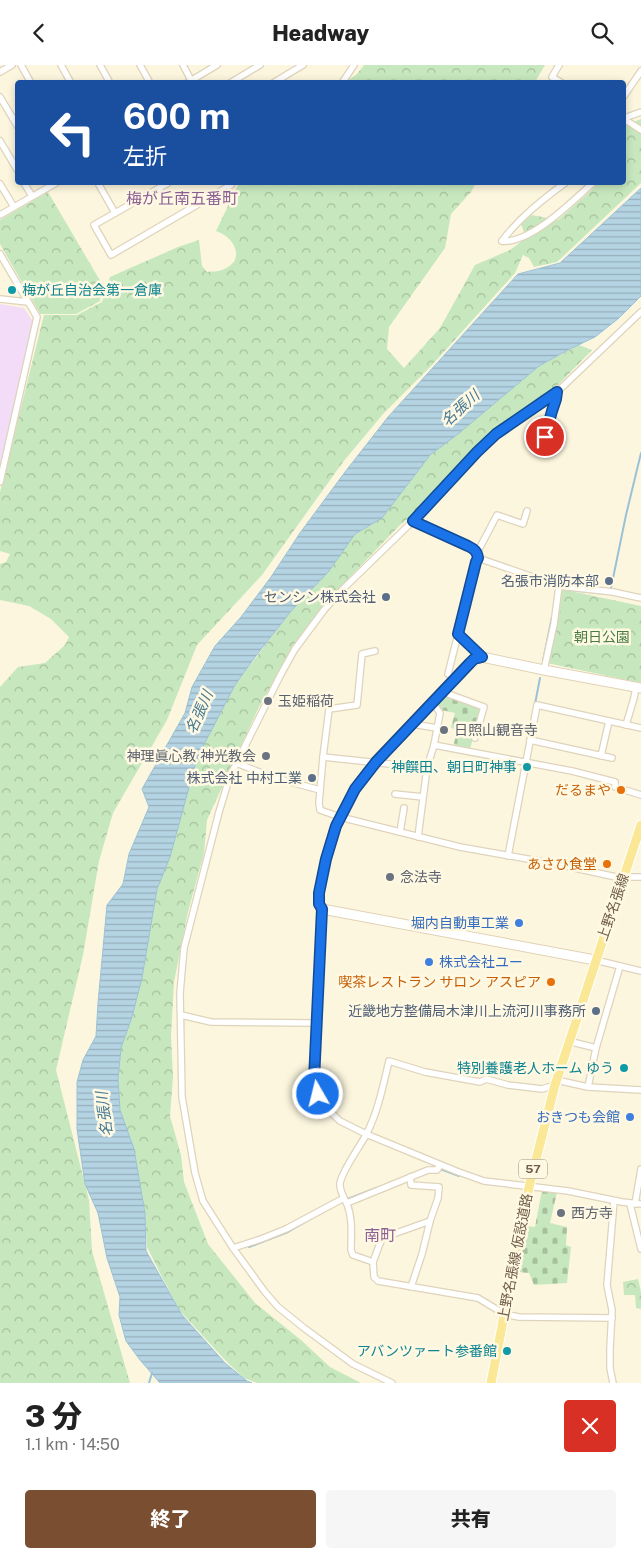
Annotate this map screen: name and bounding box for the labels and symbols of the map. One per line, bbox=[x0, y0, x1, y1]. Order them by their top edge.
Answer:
district label: 梅が丘南五番町 bbox=[126, 189, 238, 208]
place label: 梅が丘自治会第一倉庫 bbox=[22, 282, 162, 298]
marker: 梅が丘自治会第一倉庫 bbox=[6, 284, 18, 296]
water label: 名張川 bbox=[438, 385, 484, 429]
pin bbox=[524, 416, 566, 458]
place label: 名張市消防本部 bbox=[501, 573, 599, 589]
marker: 名張市消防本部 bbox=[603, 575, 615, 587]
place label: センシン株式会社 bbox=[264, 589, 376, 605]
marker: センシン株式会社 bbox=[380, 591, 392, 603]
park label: 朝日公園 bbox=[574, 629, 630, 645]
water label: 名張川 bbox=[182, 686, 217, 736]
place label: 玉姫稲荷 bbox=[278, 693, 334, 709]
marker: 玉姫稲荷 bbox=[262, 695, 274, 707]
place label: 日照山観音寺 bbox=[454, 722, 538, 738]
marker: 日照山観音寺 bbox=[438, 724, 450, 736]
place label: 神理眞心教 神光教会 bbox=[127, 748, 256, 764]
marker: 神理眞心教 神光教会 bbox=[260, 750, 272, 762]
place label: 神饌田、朝日町神事 bbox=[391, 759, 517, 775]
marker: 神饌田、朝日町神事 bbox=[521, 761, 533, 773]
place label: 株式会社 中村工業 bbox=[187, 770, 302, 786]
marker: 株式会社 中村工業 bbox=[306, 772, 318, 784]
place label: だるまや bbox=[555, 782, 611, 798]
marker: だるまや bbox=[615, 784, 627, 796]
place label: あさひ食堂 bbox=[527, 856, 597, 872]
marker: あさひ食堂 bbox=[601, 858, 613, 870]
place label: 念法寺 bbox=[400, 869, 442, 885]
marker: 念法寺 bbox=[384, 871, 396, 883]
street label: 上野名張線 bbox=[594, 871, 632, 943]
place label: 堀内自動車工業 bbox=[411, 915, 509, 931]
marker: 堀内自動車工業 bbox=[513, 917, 525, 929]
place label: 株式会社ユー bbox=[439, 954, 523, 970]
marker: 株式会社ユー bbox=[423, 956, 435, 968]
place label: 喫茶レストラン サロン アスピア bbox=[338, 974, 541, 990]
marker: 喫茶レストラン サロン アスピア bbox=[545, 976, 557, 988]
place label: 近畿地方整備局木津川上流河川事務所 bbox=[348, 1003, 586, 1019]
marker: 近畿地方整備局木津川上流河川事務所 bbox=[590, 1005, 602, 1017]
place label: 特別養護老人ホーム ゆう bbox=[457, 1060, 614, 1076]
marker: 特別養護老人ホーム ゆう bbox=[618, 1062, 630, 1074]
position arrow bbox=[291, 1067, 343, 1119]
water label: 名張川 bbox=[93, 1089, 115, 1137]
place label: おきつも会館 bbox=[536, 1109, 620, 1125]
marker: おきつも会館 bbox=[624, 1111, 636, 1123]
road number: 57 bbox=[519, 1159, 547, 1179]
street label: 上野名張線 仮設道路 bbox=[495, 1192, 535, 1322]
place label: 西方寺 bbox=[571, 1205, 613, 1221]
marker: 西方寺 bbox=[555, 1207, 567, 1219]
district label: 南町 bbox=[364, 1226, 396, 1245]
place label: アバンツァート参番館 bbox=[357, 1343, 497, 1359]
marker: アバンツァート参番館 bbox=[501, 1345, 513, 1357]

